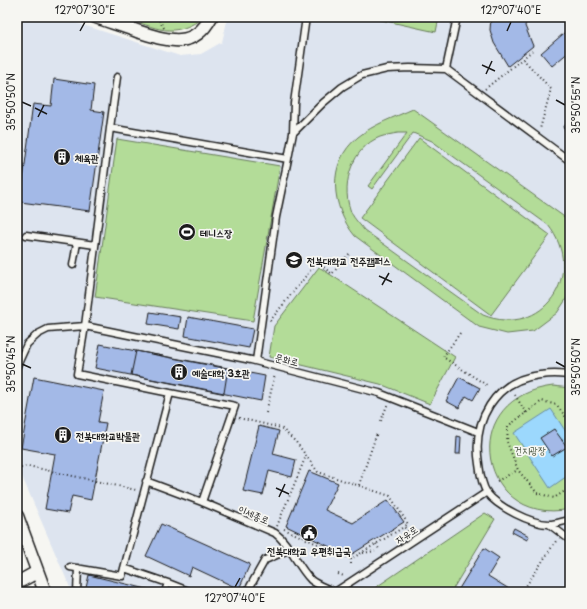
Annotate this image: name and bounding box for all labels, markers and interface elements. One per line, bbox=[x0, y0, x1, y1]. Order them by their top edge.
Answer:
text: 127°07'30"E bbox=[55, 2, 115, 17]
text: 127°07'40"E bbox=[481, 2, 541, 17]
text: 35°50'50"N bbox=[3, 73, 18, 131]
text: 35°50'55"N bbox=[568, 76, 583, 134]
building icon: 체육관 bbox=[52, 147, 72, 167]
place label: 체육관 bbox=[74, 150, 99, 165]
sports icon: 테니스장 bbox=[177, 222, 197, 242]
place label: 테니스장 bbox=[200, 225, 232, 240]
school or university icon: 전북대학교 전주캠퍼스 bbox=[284, 250, 304, 270]
place label: 전북대학교 전주캠퍼스 bbox=[307, 253, 391, 268]
text: 35°50'45"N bbox=[3, 335, 18, 393]
text: 35°50'50"N bbox=[568, 338, 583, 396]
street label: 문화로 bbox=[273, 349, 301, 369]
building icon: 예술대학 3호관 bbox=[169, 362, 189, 382]
place label: 예술대학 3호관 bbox=[192, 365, 250, 380]
building icon: 전북대학교박물관 bbox=[53, 425, 73, 445]
place label: 전북대학교박물관 bbox=[76, 428, 140, 443]
park label: 건지광장 bbox=[514, 442, 546, 457]
street label: 이세종로 bbox=[236, 501, 272, 527]
street label: 자유로 bbox=[392, 521, 420, 547]
public building icon: 전북대학교 우편취급국 bbox=[299, 523, 319, 543]
place label: 전북대학교 우편취급국 bbox=[267, 543, 351, 558]
text: 127°07'40"E bbox=[205, 590, 265, 605]

